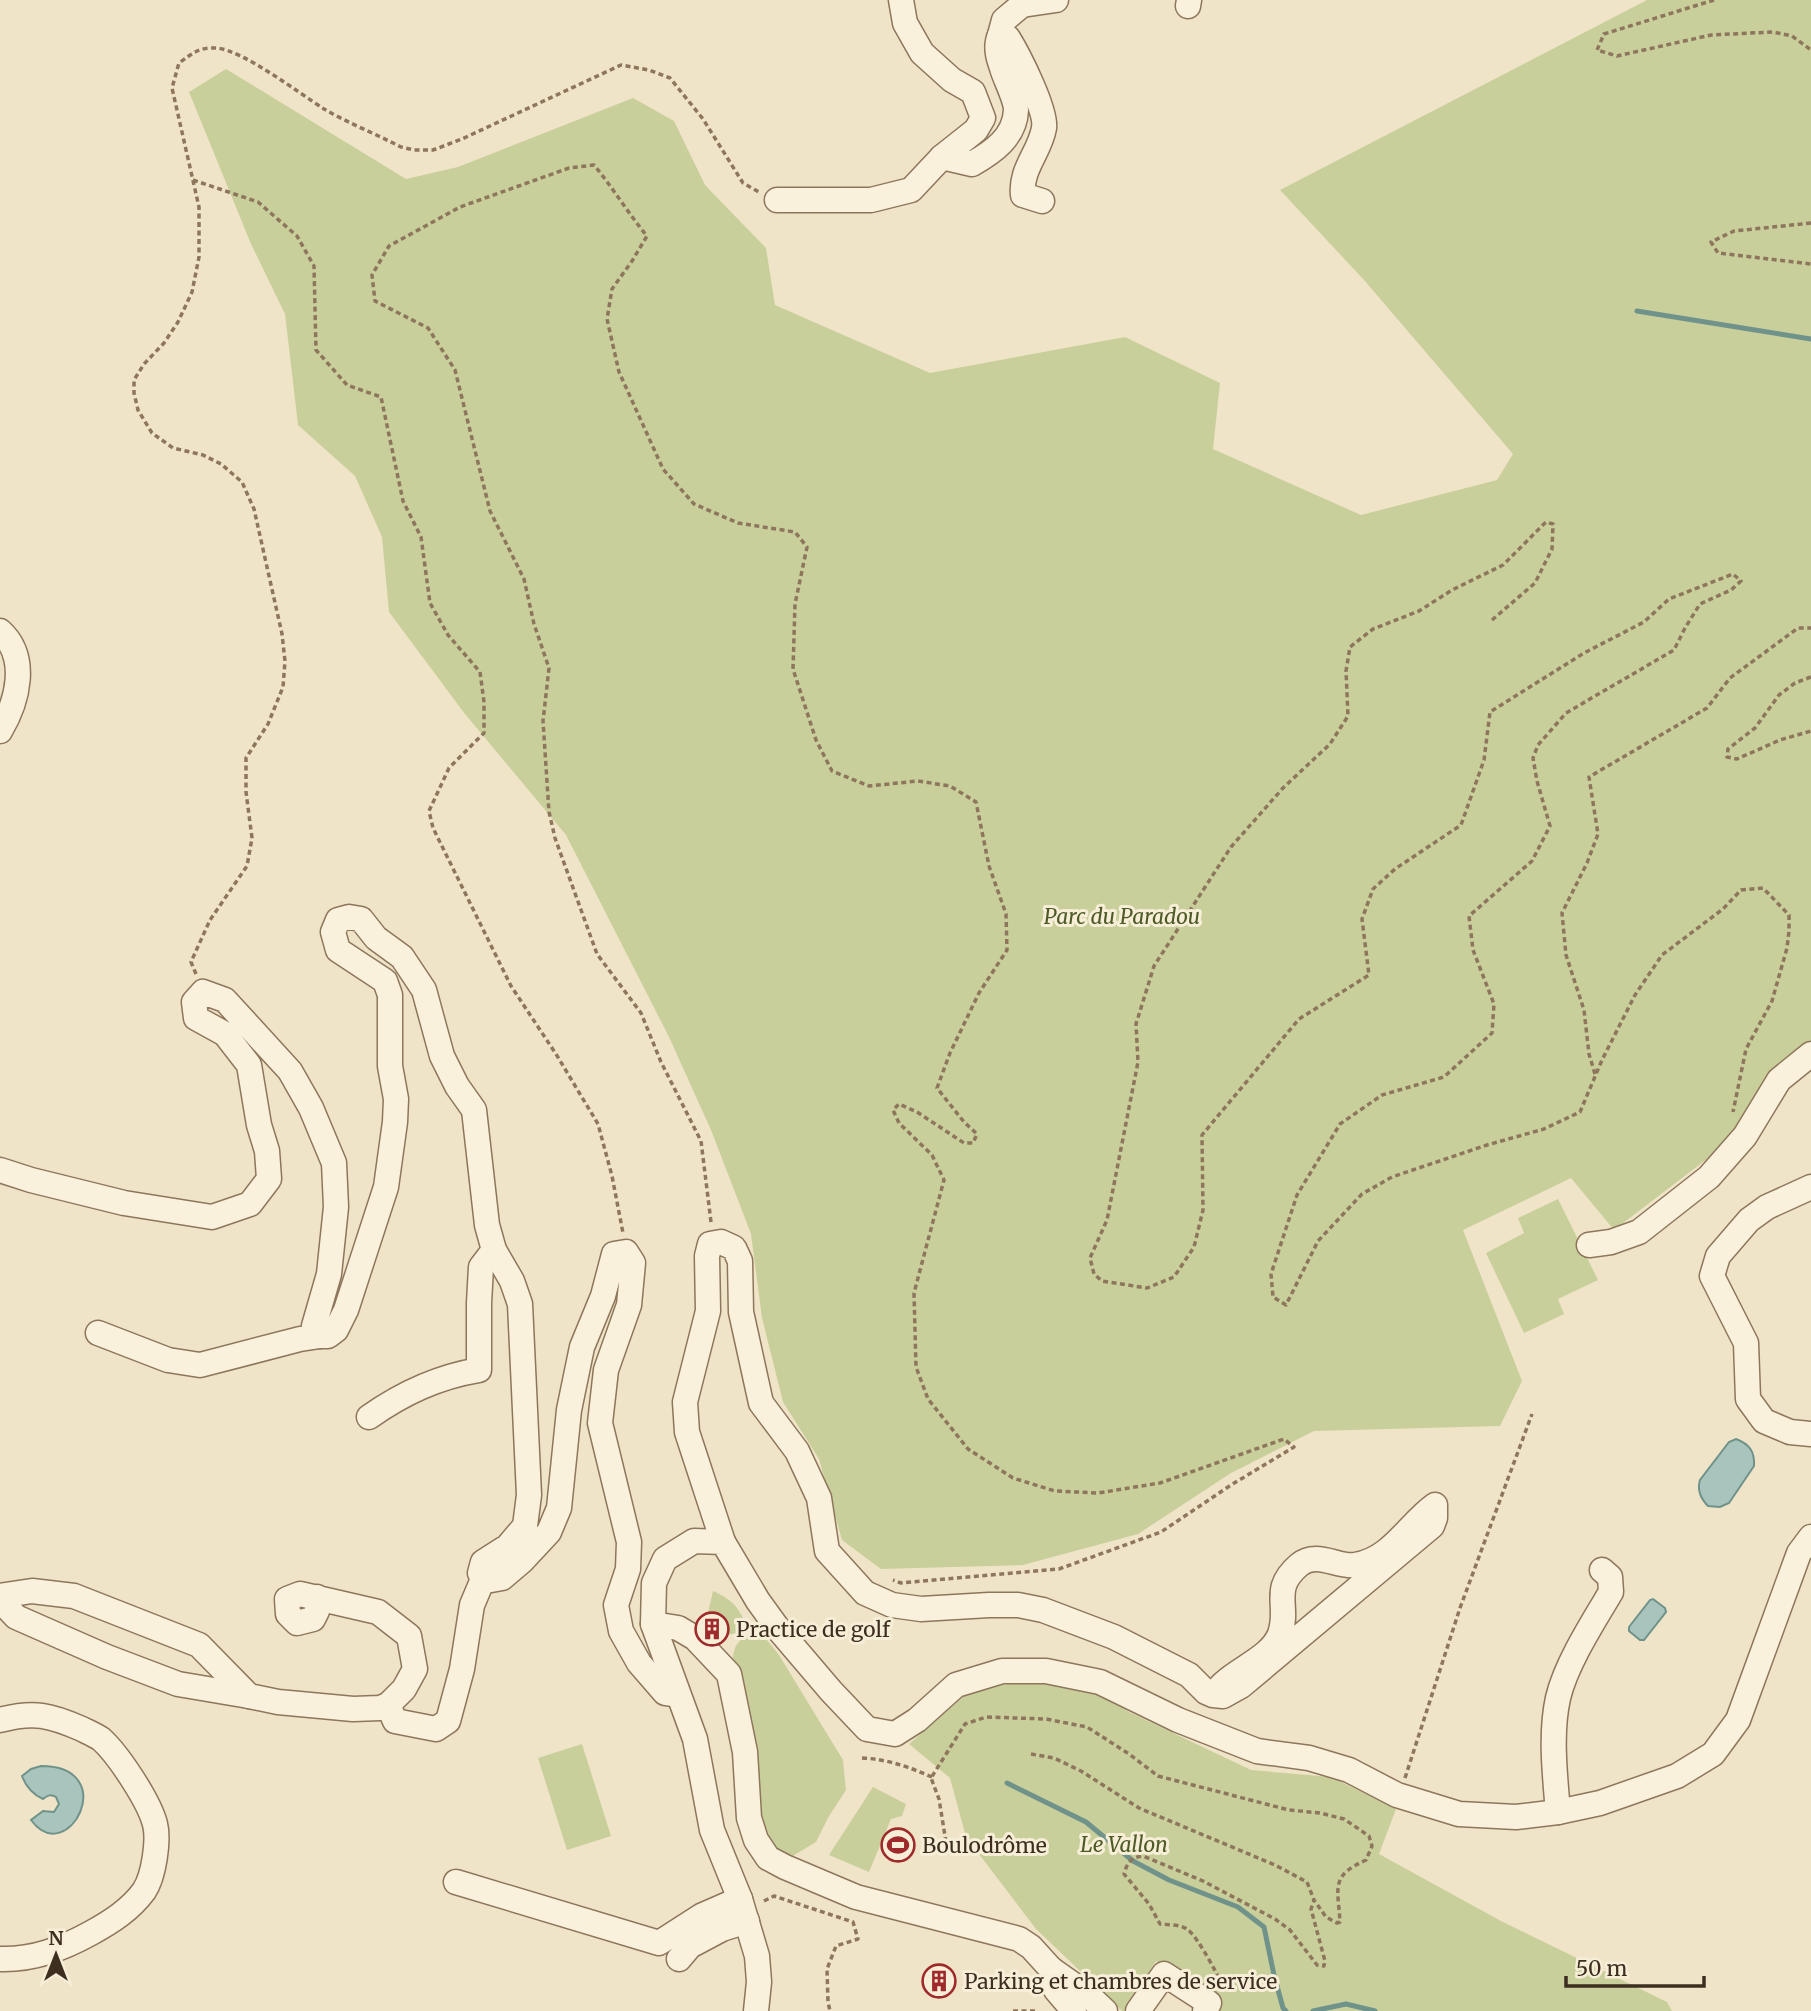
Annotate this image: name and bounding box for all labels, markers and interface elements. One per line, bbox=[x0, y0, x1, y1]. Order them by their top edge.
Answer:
park label: Parc du Paradou bbox=[1044, 903, 1200, 930]
building icon: Practice de golf bbox=[693, 1610, 731, 1648]
place label: Practice de golf bbox=[736, 1616, 891, 1643]
sports icon: Boulodrôme bbox=[879, 1826, 917, 1864]
park label: Le Vallon bbox=[1080, 1831, 1168, 1858]
place label: Boulodrôme bbox=[922, 1832, 1047, 1859]
north arrow bbox=[21, 1920, 91, 1990]
text: N bbox=[48, 1926, 64, 1950]
scale bar bbox=[1566, 1944, 1704, 1988]
text: 50 m bbox=[1576, 1955, 1627, 1982]
building icon: Parking et chambres de service bbox=[920, 1962, 958, 2000]
place label: Parking et chambres de service bbox=[964, 1968, 1277, 1995]

